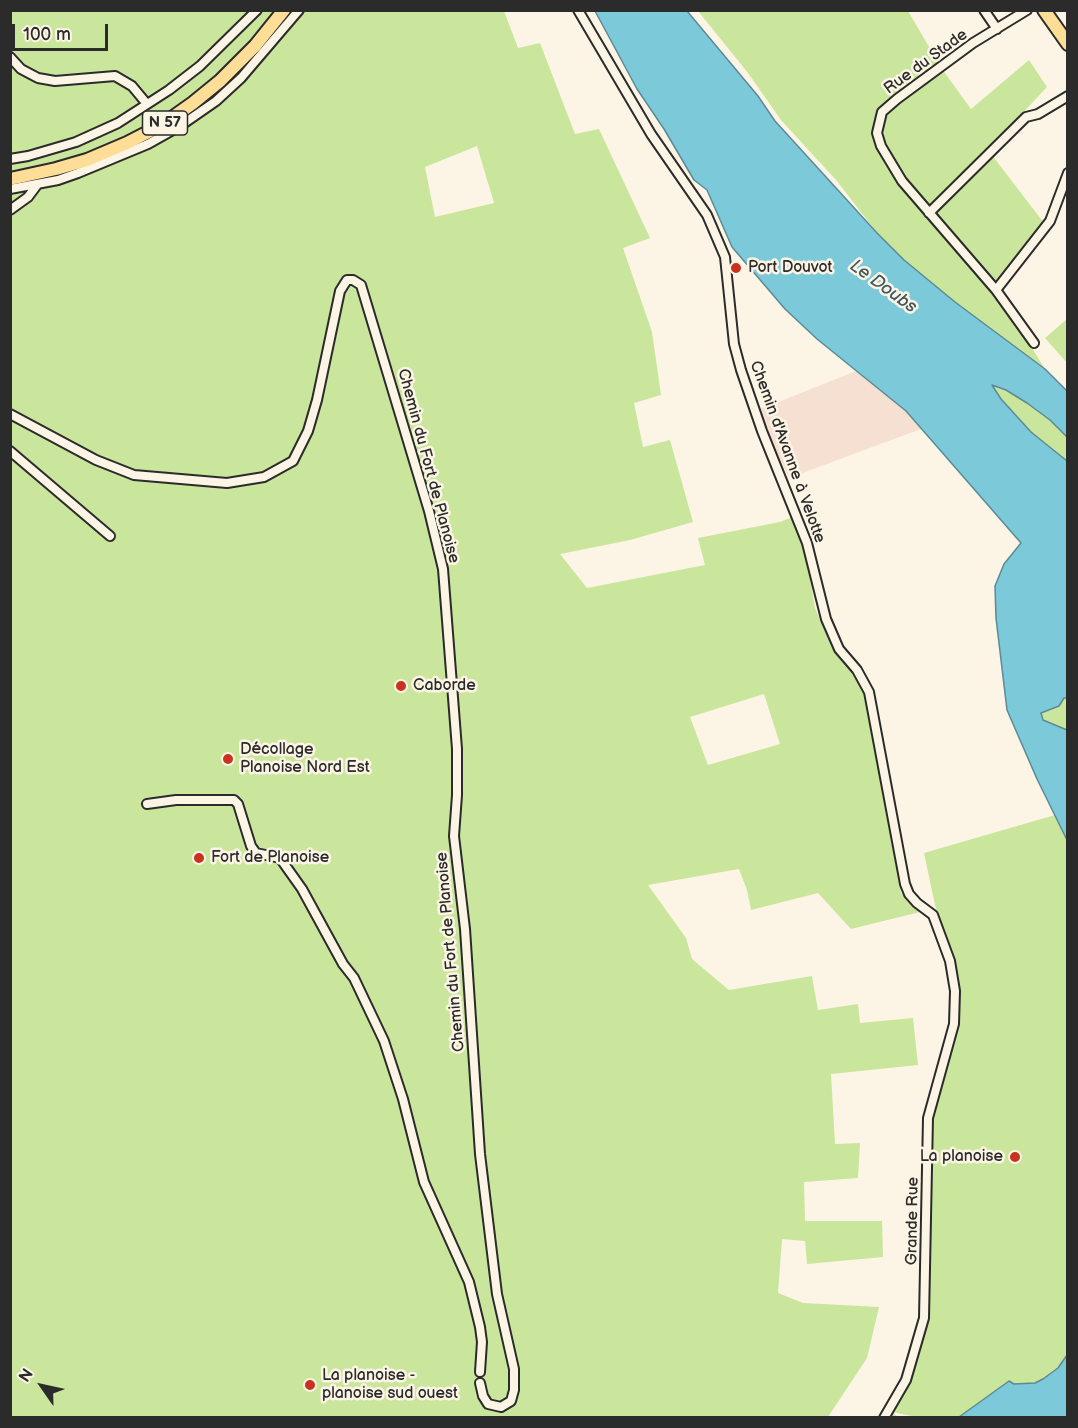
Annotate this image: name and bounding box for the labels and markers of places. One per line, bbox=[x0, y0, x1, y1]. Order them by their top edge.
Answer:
place label: Port Douvot bbox=[748, 258, 832, 278]
marker: Port Douvot bbox=[729, 261, 743, 275]
place label: Caborde bbox=[413, 676, 476, 696]
marker: Caborde bbox=[394, 679, 408, 693]
place label: Décollage Planoise Nord Est bbox=[240, 740, 370, 778]
marker: Décollage Planoise Nord Est bbox=[221, 752, 235, 766]
place label: Fort de Planoise bbox=[211, 848, 329, 868]
marker: Fort de Planoise bbox=[192, 851, 206, 865]
place label: La planoise bbox=[920, 1147, 1003, 1167]
marker: La planoise bbox=[1008, 1150, 1022, 1164]
place label: La planoise - planoise sud ouest bbox=[322, 1366, 458, 1404]
marker: La planoise - planoise sud ouest bbox=[303, 1378, 317, 1392]

